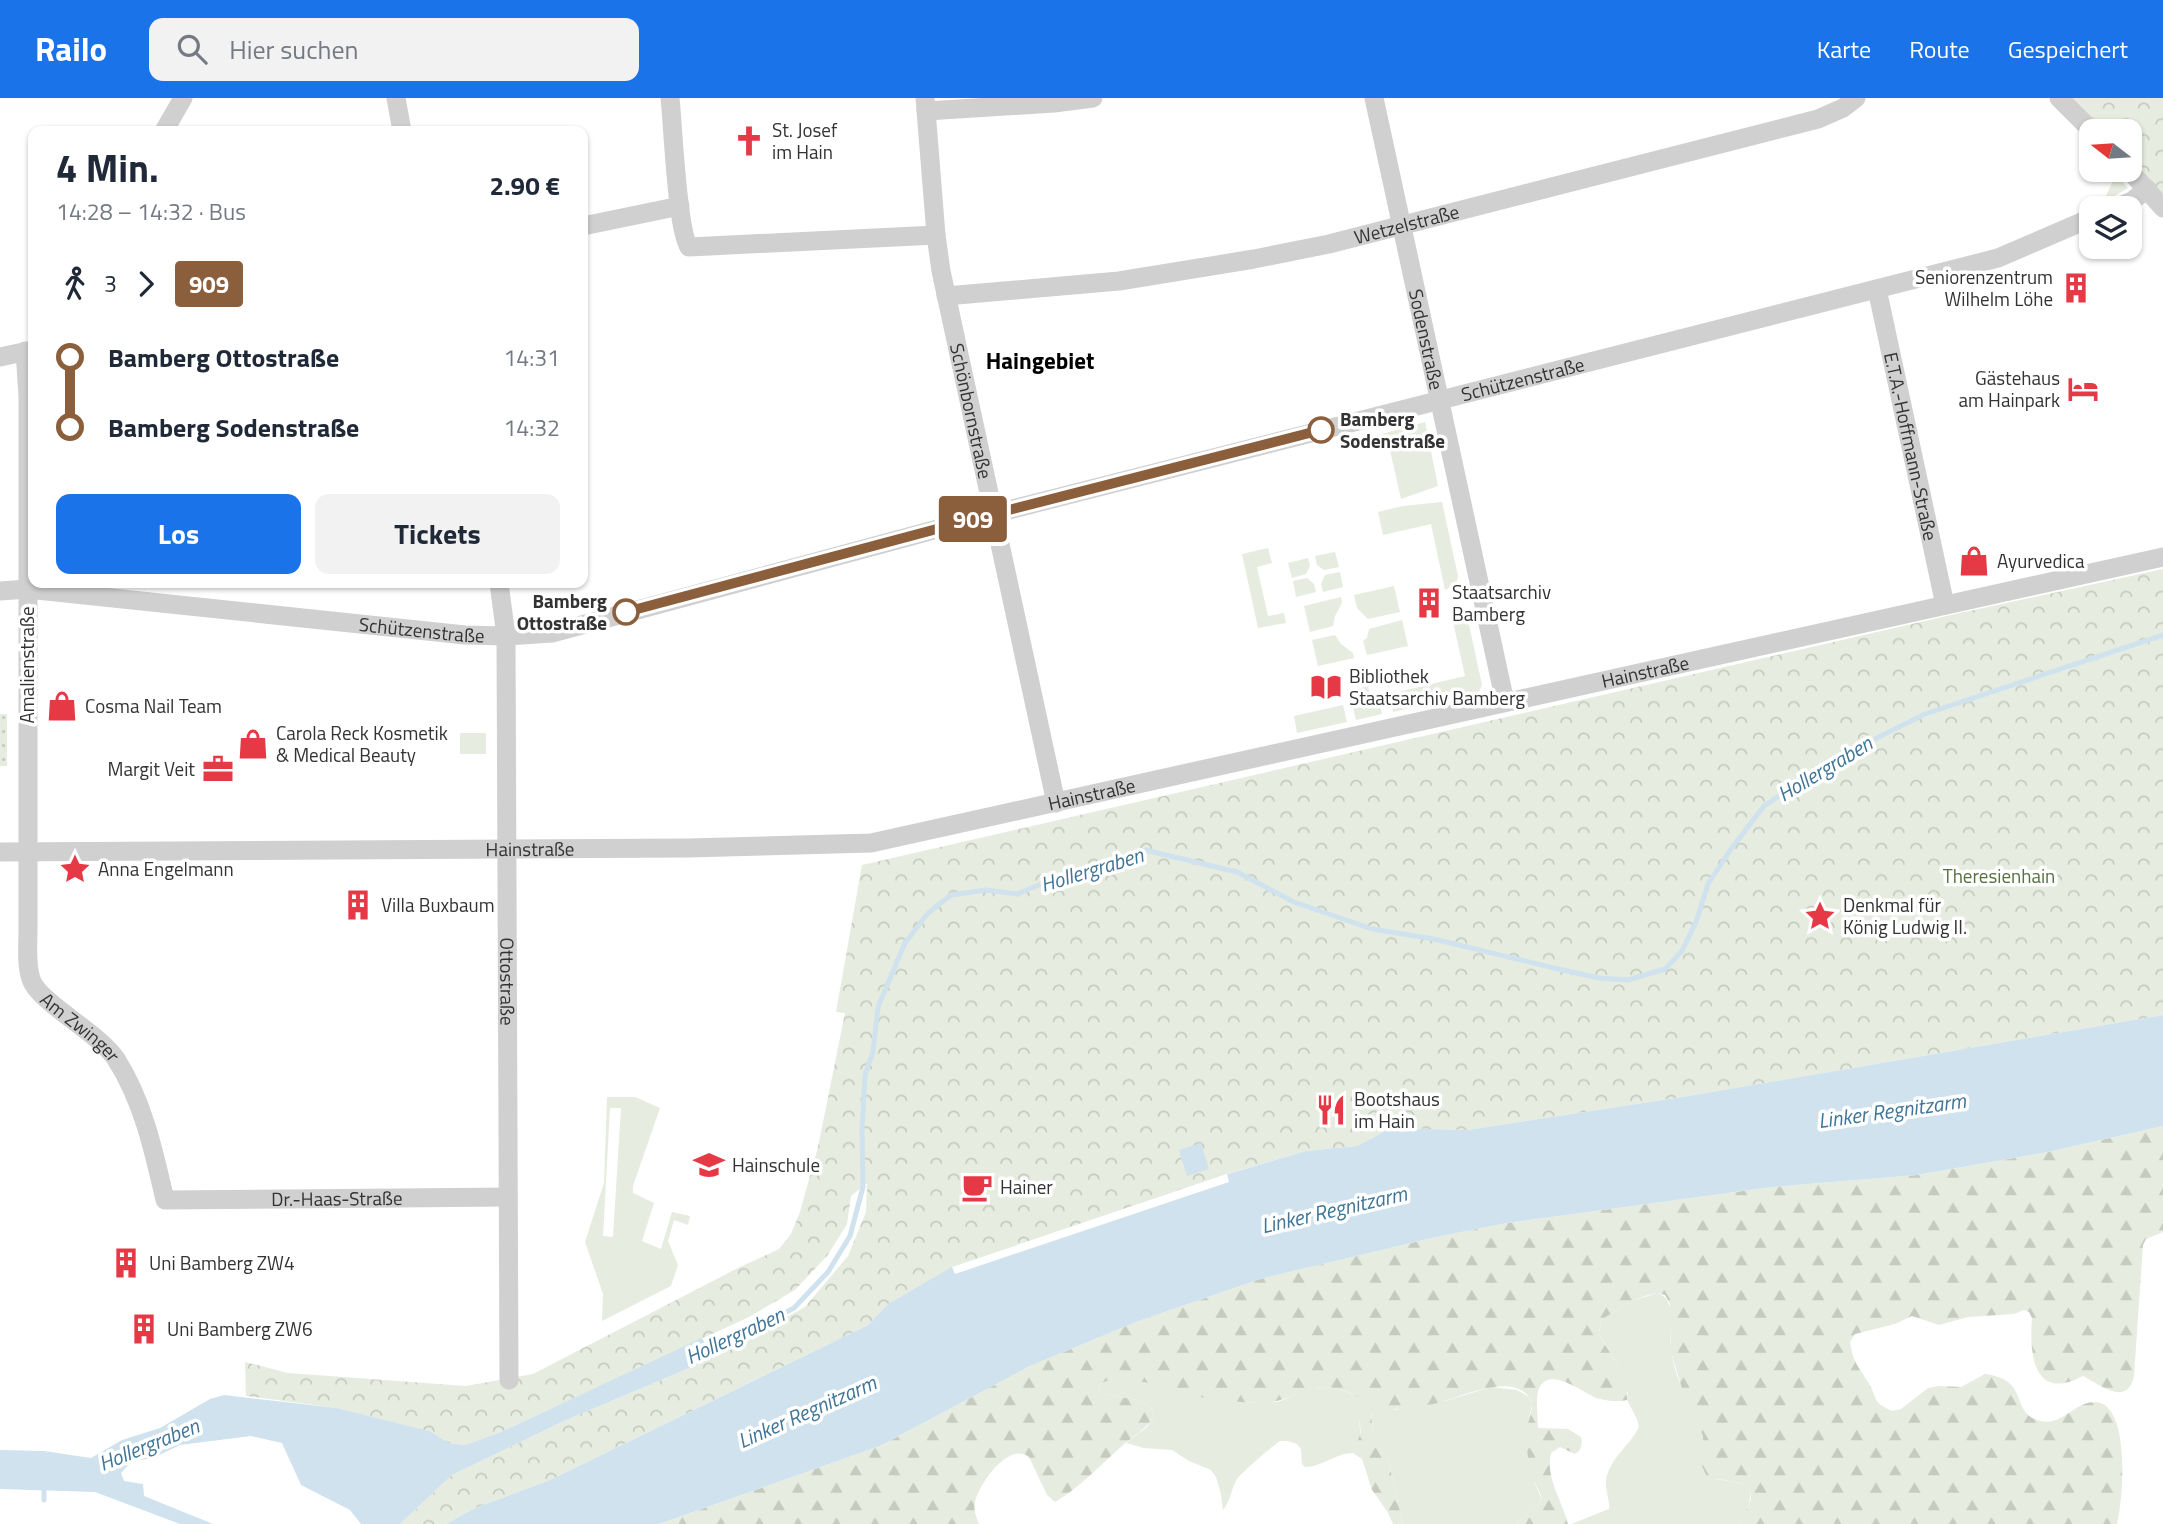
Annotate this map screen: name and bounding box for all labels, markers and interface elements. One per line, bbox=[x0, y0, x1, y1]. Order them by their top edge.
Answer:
search box bbox=[149, 18, 639, 81]
text: Railo bbox=[35, 24, 107, 74]
icon: search bbox=[173, 30, 211, 68]
text: Hier suchen bbox=[229, 30, 359, 69]
text: Karte bbox=[1817, 31, 1871, 67]
text: Route bbox=[1909, 31, 1970, 67]
text: Gespeichert bbox=[2008, 31, 2128, 67]
place label: St. Josef im Hain bbox=[772, 115, 838, 166]
north arrow bbox=[2079, 119, 2142, 182]
map controls bbox=[2079, 119, 2142, 259]
church icon: St. Josef im Hain bbox=[732, 124, 766, 158]
text: 4 Min. bbox=[56, 139, 159, 197]
text: 2.90 € bbox=[489, 166, 560, 205]
text: 14:28 – 14:32 · Bus bbox=[56, 194, 246, 229]
street label: Wetzelstraße bbox=[1351, 196, 1462, 251]
button: layers bbox=[2079, 196, 2142, 259]
place label: Seniorenzentrum Wilhelm Löhe bbox=[1915, 262, 2053, 313]
icon: walk bbox=[56, 265, 94, 303]
icon: forward bbox=[127, 265, 165, 303]
text: 3 bbox=[104, 266, 117, 301]
text: 909 bbox=[189, 266, 229, 302]
building icon: Seniorenzentrum Wilhelm Löhe bbox=[2059, 271, 2093, 305]
street label: Sodenstraße bbox=[1402, 286, 1452, 392]
text: Bamberg Ottostraße bbox=[108, 338, 339, 377]
text: 14:31 bbox=[503, 340, 560, 375]
street label: Schönbornstraße bbox=[943, 340, 1001, 481]
district label: Haingebiet bbox=[986, 343, 1094, 378]
street label: Schützenstraße bbox=[1458, 349, 1587, 408]
street label: E.T.A.-Hoffmann-Straße bbox=[1877, 349, 1946, 543]
place label: Gästehaus am Hainpark bbox=[1959, 363, 2060, 414]
hotel icon: Gästehaus am Hainpark bbox=[2066, 372, 2100, 406]
place label: Bamberg Sodenstraße bbox=[1340, 404, 1445, 455]
text: Bamberg Sodenstraße bbox=[108, 408, 359, 447]
text: 14:32 bbox=[503, 410, 560, 445]
marker: Bamberg Sodenstraße bbox=[1308, 417, 1334, 443]
button: Los bbox=[56, 494, 301, 574]
button: Tickets bbox=[315, 494, 560, 574]
line badge: 909 bbox=[933, 496, 1013, 542]
text: 909 bbox=[953, 501, 993, 537]
shop icon: Ayurvedica bbox=[1957, 544, 1991, 578]
place label: Ayurvedica bbox=[1997, 546, 2085, 575]
place label: Staatsarchiv Bamberg bbox=[1452, 577, 1551, 628]
place label: Bamberg Ottostraße bbox=[517, 586, 607, 637]
building icon: Staatsarchiv Bamberg bbox=[1412, 586, 1446, 620]
marker: Bamberg Ottostraße bbox=[613, 599, 639, 625]
street label: Amalienstraße bbox=[12, 606, 41, 724]
street label: Schützenstraße bbox=[358, 609, 485, 649]
street label: Hainstraße bbox=[1599, 647, 1692, 695]
place label: Bibliothek Staatsarchiv Bamberg bbox=[1349, 661, 1525, 712]
library icon: Bibliothek Staatsarchiv Bamberg bbox=[1309, 670, 1343, 704]
shop icon: Cosma Nail Team bbox=[45, 689, 79, 723]
place label: Cosma Nail Team bbox=[85, 691, 222, 720]
place label: Carola Reck Kosmetik & Medical Beauty bbox=[276, 718, 448, 769]
shop icon: Carola Reck Kosmetik & Medical Beauty bbox=[236, 727, 270, 761]
water label: Hollergraben bbox=[1771, 727, 1879, 809]
office icon: Margit Veit bbox=[201, 752, 235, 786]
place label: Margit Veit bbox=[107, 754, 195, 783]
street label: Hainstraße bbox=[1045, 770, 1138, 817]
street label: Hainstraße bbox=[485, 834, 575, 863]
water label: Hollergraben bbox=[1036, 838, 1148, 900]
place icon: Anna Engelmann bbox=[58, 852, 92, 886]
place label: Anna Engelmann bbox=[98, 854, 234, 883]
park label: Theresienhain bbox=[1943, 861, 2055, 890]
building icon: Villa Buxbaum bbox=[341, 888, 375, 922]
place label: Villa Buxbaum bbox=[381, 890, 495, 919]
place label: Denkmal für König Ludwig II. bbox=[1843, 890, 1967, 941]
place icon: Denkmal für König Ludwig II. bbox=[1803, 899, 1837, 933]
street label: Ottostraße bbox=[493, 937, 523, 1026]
street label: Am Zwinger bbox=[34, 985, 128, 1068]
place label: Bootshaus im Hain bbox=[1354, 1084, 1440, 1135]
water label: Linker Regnitzarm bbox=[1816, 1084, 1968, 1136]
restaurant icon: Bootshaus im Hain bbox=[1314, 1093, 1348, 1127]
school or university icon: Hainschule bbox=[692, 1148, 726, 1182]
place label: Hainschule bbox=[732, 1150, 820, 1179]
cafe icon: Hainer bbox=[960, 1170, 994, 1204]
place label: Hainer bbox=[1000, 1172, 1053, 1201]
water label: Linker Regnitzarm bbox=[1258, 1177, 1411, 1241]
street label: Dr.-Haas-Straße bbox=[271, 1183, 403, 1213]
building icon: Uni Bamberg ZW4 bbox=[109, 1246, 143, 1280]
place label: Uni Bamberg ZW4 bbox=[149, 1248, 295, 1277]
water label: Hollergraben bbox=[680, 1298, 790, 1372]
building icon: Uni Bamberg ZW6 bbox=[127, 1312, 161, 1346]
place label: Uni Bamberg ZW6 bbox=[167, 1314, 313, 1343]
water label: Linker Regnitzarm bbox=[732, 1366, 882, 1456]
water label: Hollergraben bbox=[93, 1409, 204, 1479]

